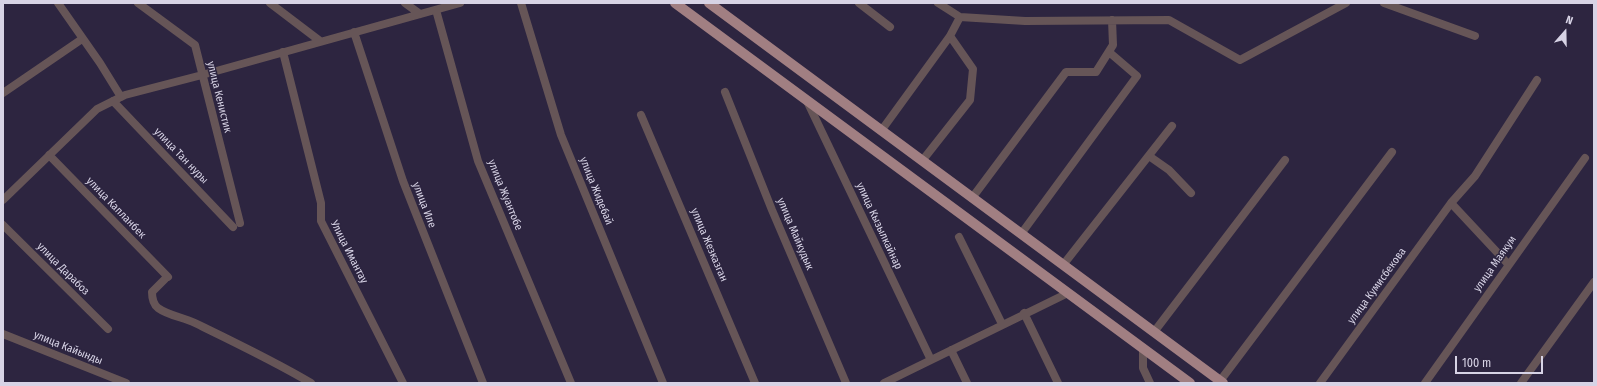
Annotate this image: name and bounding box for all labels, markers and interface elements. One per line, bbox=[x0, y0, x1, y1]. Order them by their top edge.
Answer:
north arrow bbox=[1545, 12, 1585, 52]
text: N bbox=[1564, 13, 1575, 27]
street label: улица Кенистик bbox=[204, 60, 234, 134]
street label: улица Тан нуры bbox=[151, 125, 211, 187]
street label: улица Жидебай bbox=[576, 155, 616, 227]
street label: улица Жуантобе bbox=[485, 158, 525, 232]
street label: улица Капланбек bbox=[83, 175, 149, 241]
street label: улица Иле bbox=[409, 180, 439, 230]
street label: улица Кызылкайнар bbox=[853, 180, 905, 272]
street label: улица Майкудык bbox=[774, 196, 816, 272]
street label: улица Жезказган bbox=[688, 206, 730, 284]
street label: Улица Имантау bbox=[327, 218, 371, 286]
street label: улица Маякум bbox=[1471, 233, 1519, 295]
street label: улица Дарабоз bbox=[34, 240, 92, 298]
street label: улица Кумисбекова bbox=[1345, 245, 1409, 327]
street label: улица Кайынды bbox=[32, 328, 104, 368]
scale bar bbox=[1457, 348, 1545, 374]
text: 100 m bbox=[1462, 356, 1491, 370]

